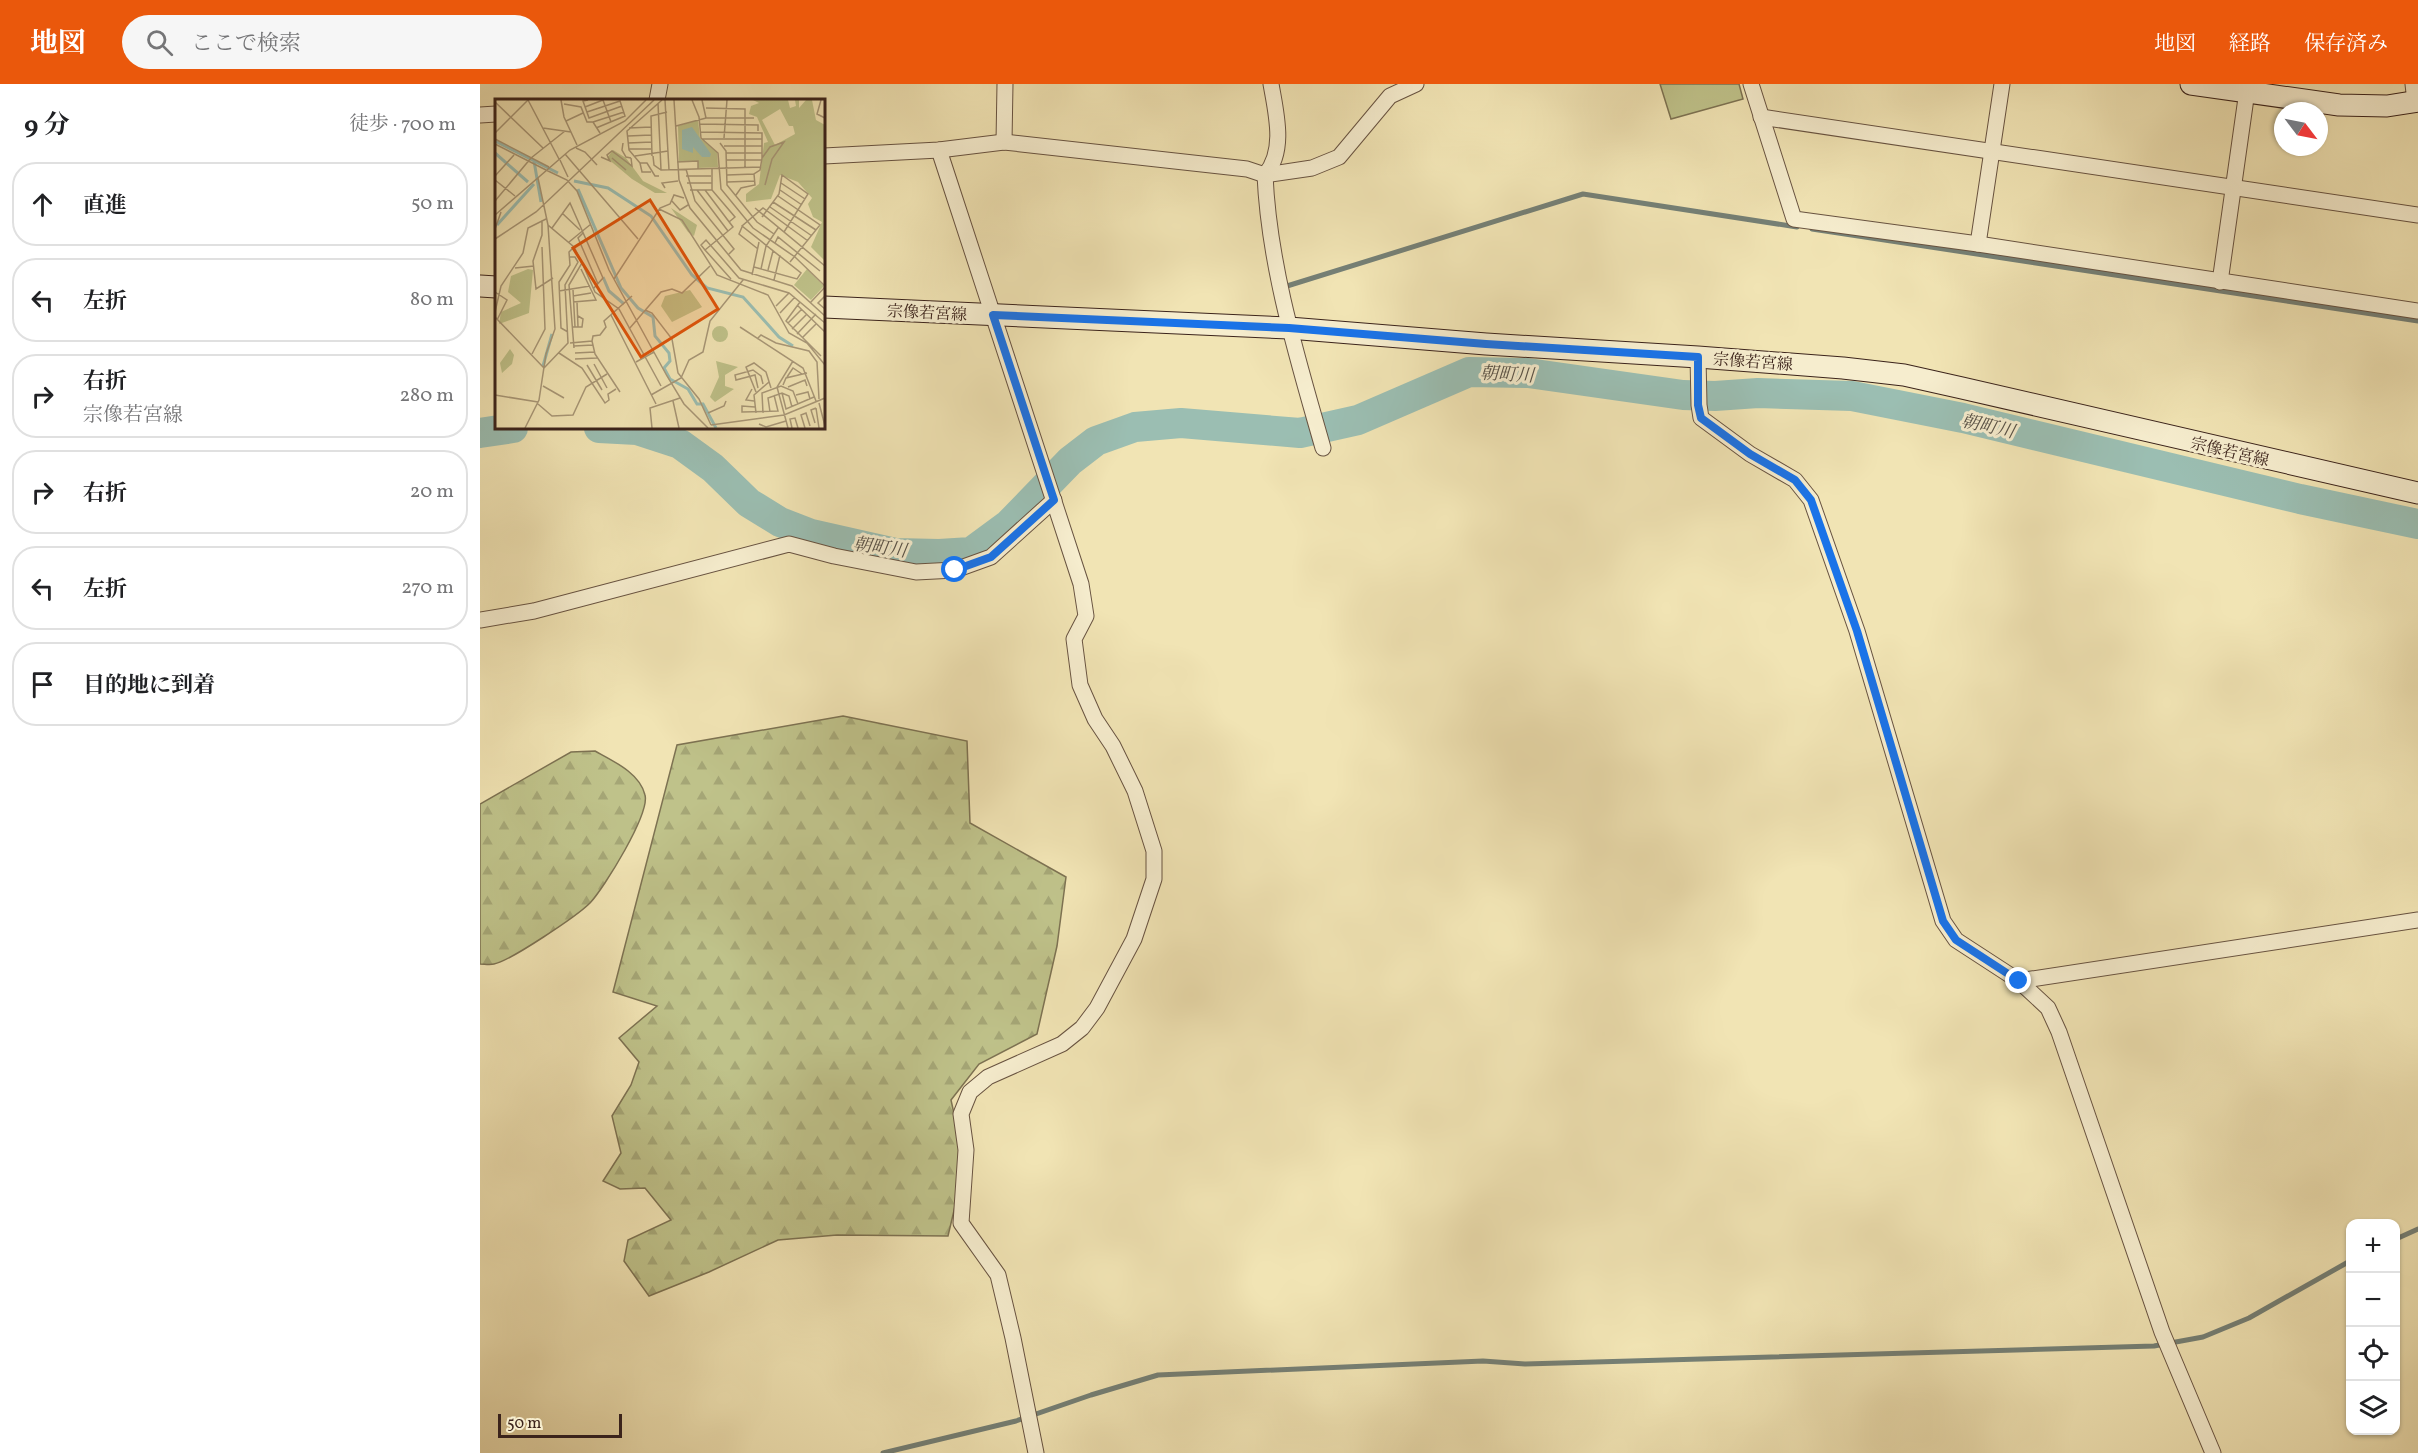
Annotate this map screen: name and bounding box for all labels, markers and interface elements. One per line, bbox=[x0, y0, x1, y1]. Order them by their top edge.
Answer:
search box bbox=[122, 15, 542, 69]
text: 地図 bbox=[30, 25, 86, 64]
icon: search bbox=[143, 26, 176, 59]
text: ここで検索 bbox=[191, 29, 301, 60]
text: 地図 bbox=[2154, 30, 2196, 59]
text: 経路 bbox=[2229, 30, 2271, 59]
text: 保存済み bbox=[2304, 30, 2388, 59]
inset map bbox=[495, 99, 825, 429]
north arrow bbox=[2274, 102, 2328, 156]
text: 9 分 bbox=[24, 108, 70, 144]
text: 徒歩 · 700 m bbox=[349, 111, 456, 139]
icon: ahead bbox=[26, 188, 59, 221]
text: 50 m bbox=[411, 190, 454, 218]
text: 直進 bbox=[83, 191, 127, 222]
icon: left bbox=[26, 284, 59, 317]
text: 80 m bbox=[410, 286, 454, 314]
text: 左折 bbox=[83, 287, 127, 318]
street label: 宗像若宮線 bbox=[886, 301, 967, 327]
street label: 宗像若宮線 bbox=[1712, 349, 1794, 377]
water label: 朝町川 bbox=[1479, 362, 1537, 389]
text: 右折 bbox=[83, 367, 127, 398]
icon: right bbox=[26, 380, 59, 413]
text: 280 m bbox=[399, 382, 454, 410]
text: 宗像若宮線 bbox=[83, 402, 183, 430]
water label: 朝町川 bbox=[1959, 409, 2019, 446]
street label: 宗像若宮線 bbox=[2188, 433, 2271, 473]
icon: right bbox=[26, 476, 59, 509]
text: 20 m bbox=[410, 478, 454, 506]
text: 右折 bbox=[83, 479, 127, 510]
water label: 朝町川 bbox=[851, 532, 910, 565]
route start bbox=[941, 556, 967, 582]
icon: left bbox=[26, 572, 59, 605]
text: 270 m bbox=[401, 574, 454, 602]
text: 左折 bbox=[83, 575, 127, 606]
icon: arrive bbox=[26, 668, 59, 701]
text: 目的地に到着 bbox=[83, 671, 215, 702]
route end bbox=[2005, 967, 2031, 993]
map controls bbox=[2346, 1219, 2400, 1435]
button: + bbox=[2346, 1219, 2400, 1273]
button: − bbox=[2346, 1273, 2400, 1327]
button: locate bbox=[2346, 1327, 2400, 1381]
button: layers bbox=[2346, 1381, 2400, 1435]
scale bar bbox=[498, 1411, 622, 1438]
text: 50 m bbox=[507, 1413, 541, 1435]

